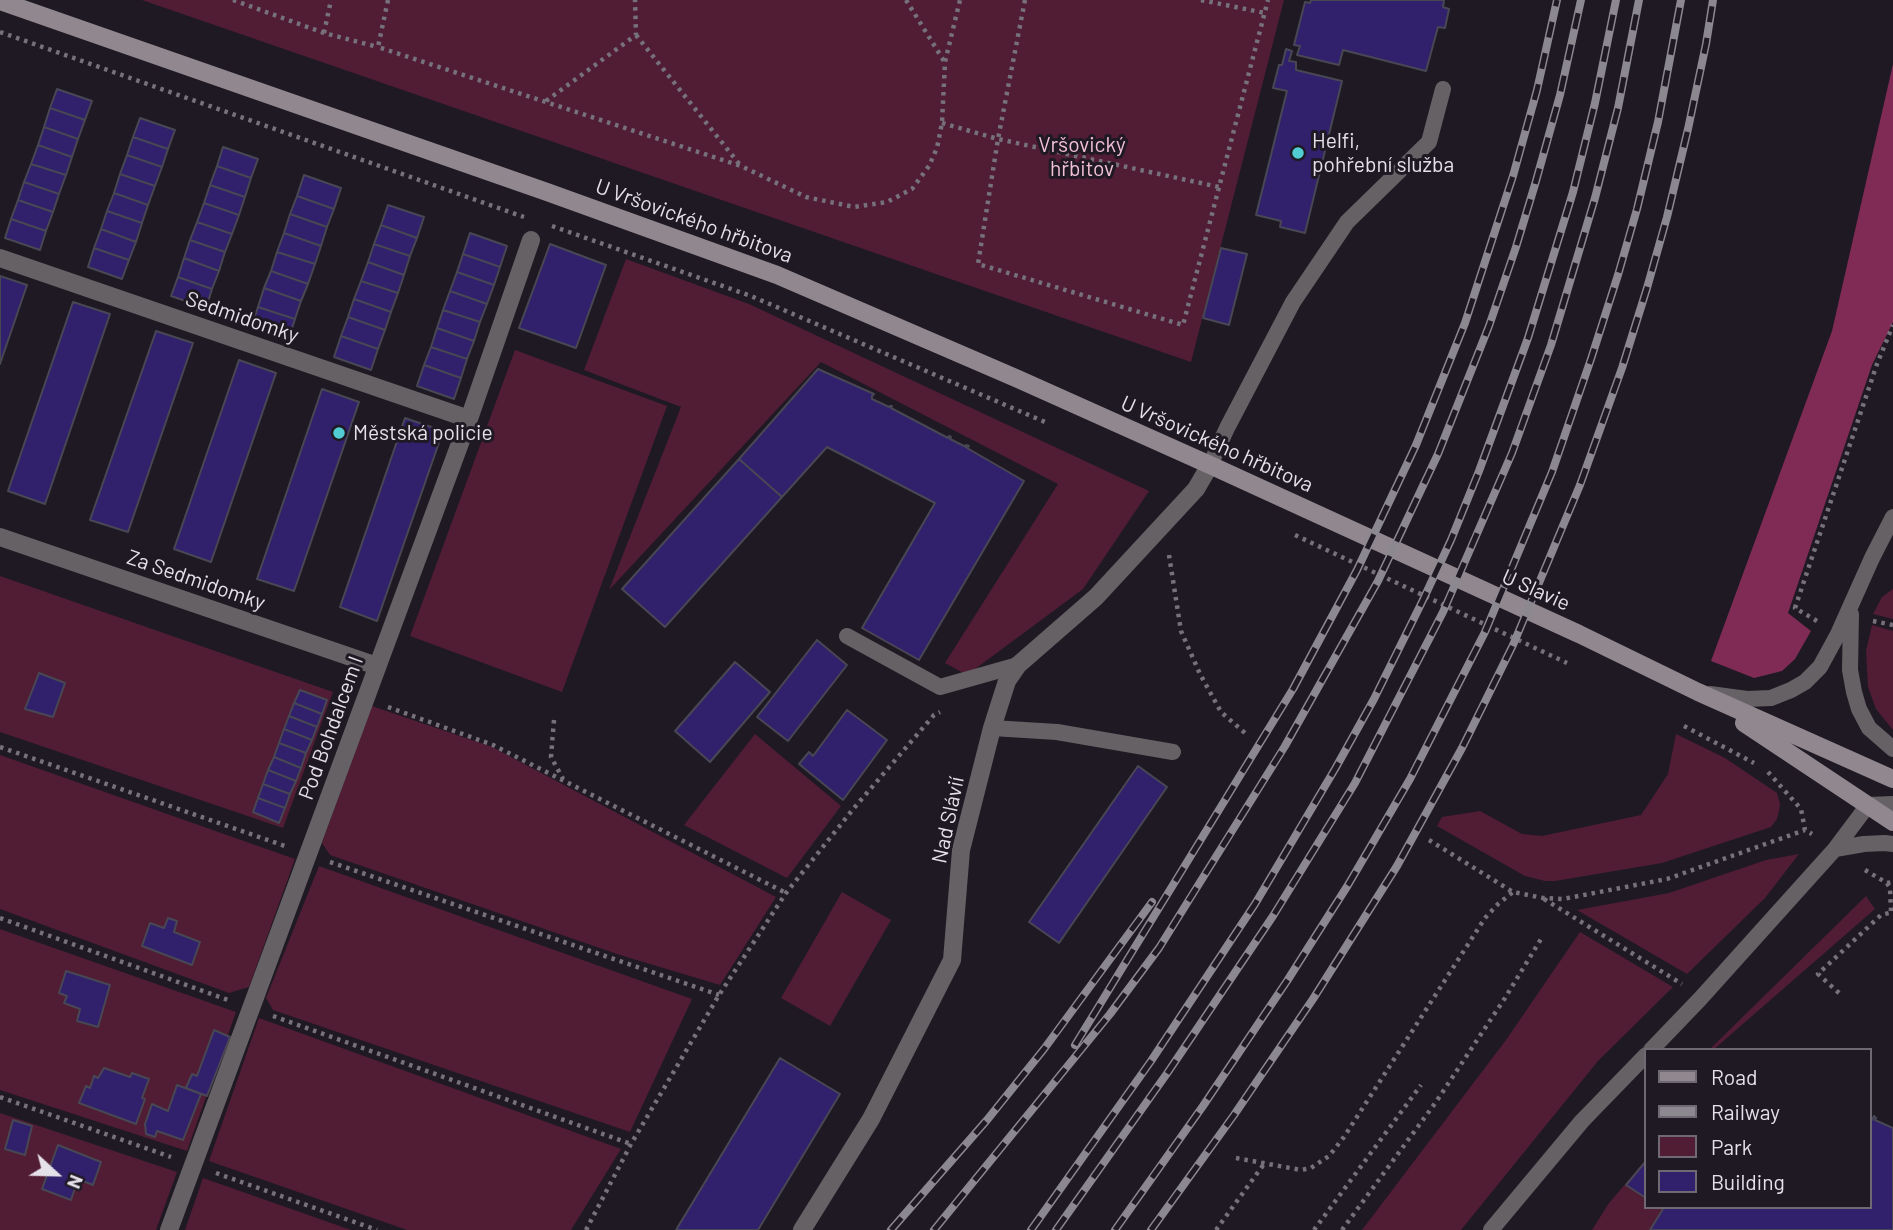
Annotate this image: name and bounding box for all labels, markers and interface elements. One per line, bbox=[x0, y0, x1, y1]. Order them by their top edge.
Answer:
place label: Helfi, pohřební služba bbox=[1312, 128, 1454, 178]
park label: Vršovický hřbitov bbox=[1038, 132, 1126, 182]
marker: Helfi, pohřební služba bbox=[1290, 145, 1306, 161]
street label: U Vršovického hřbitova bbox=[592, 174, 796, 268]
street label: Sedmidomky bbox=[182, 286, 302, 348]
street label: U Vršovického hřbitova bbox=[1117, 390, 1317, 498]
place label: Městská policie bbox=[353, 420, 493, 446]
marker: Městská policie bbox=[331, 425, 347, 441]
street label: Za Sedmidomky bbox=[124, 545, 268, 615]
street label: U Slavie bbox=[1498, 564, 1574, 616]
street label: Pod Bohdalcem I bbox=[293, 653, 369, 803]
street label: Nad Slávií bbox=[927, 774, 969, 866]
legend bbox=[1644, 1048, 1872, 1209]
text: Road bbox=[1711, 1064, 1757, 1089]
text: Railway bbox=[1711, 1099, 1780, 1124]
text: Park bbox=[1711, 1134, 1752, 1159]
north arrow bbox=[21, 1139, 91, 1209]
text: Building bbox=[1711, 1169, 1785, 1194]
text: N bbox=[63, 1172, 89, 1192]

